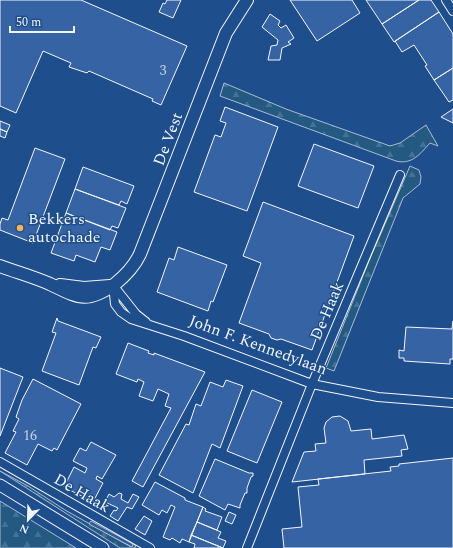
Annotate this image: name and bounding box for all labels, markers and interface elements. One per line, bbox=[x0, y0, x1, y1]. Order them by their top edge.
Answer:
scale bar bbox=[10, 8, 74, 34]
text: 50 m bbox=[16, 13, 41, 32]
house number: 3 bbox=[160, 60, 167, 81]
street label: De Vest bbox=[147, 109, 189, 169]
place label: Bekkers autochade bbox=[28, 207, 101, 249]
marker: Bekkers autochade bbox=[15, 223, 25, 233]
street label: De Haak bbox=[304, 278, 350, 344]
street label: John F. Kennedylaan bbox=[186, 309, 330, 381]
house number: 16 bbox=[23, 425, 37, 446]
street label: De Haak bbox=[49, 467, 115, 519]
north arrow bbox=[8, 500, 48, 540]
text: N bbox=[17, 519, 32, 538]

